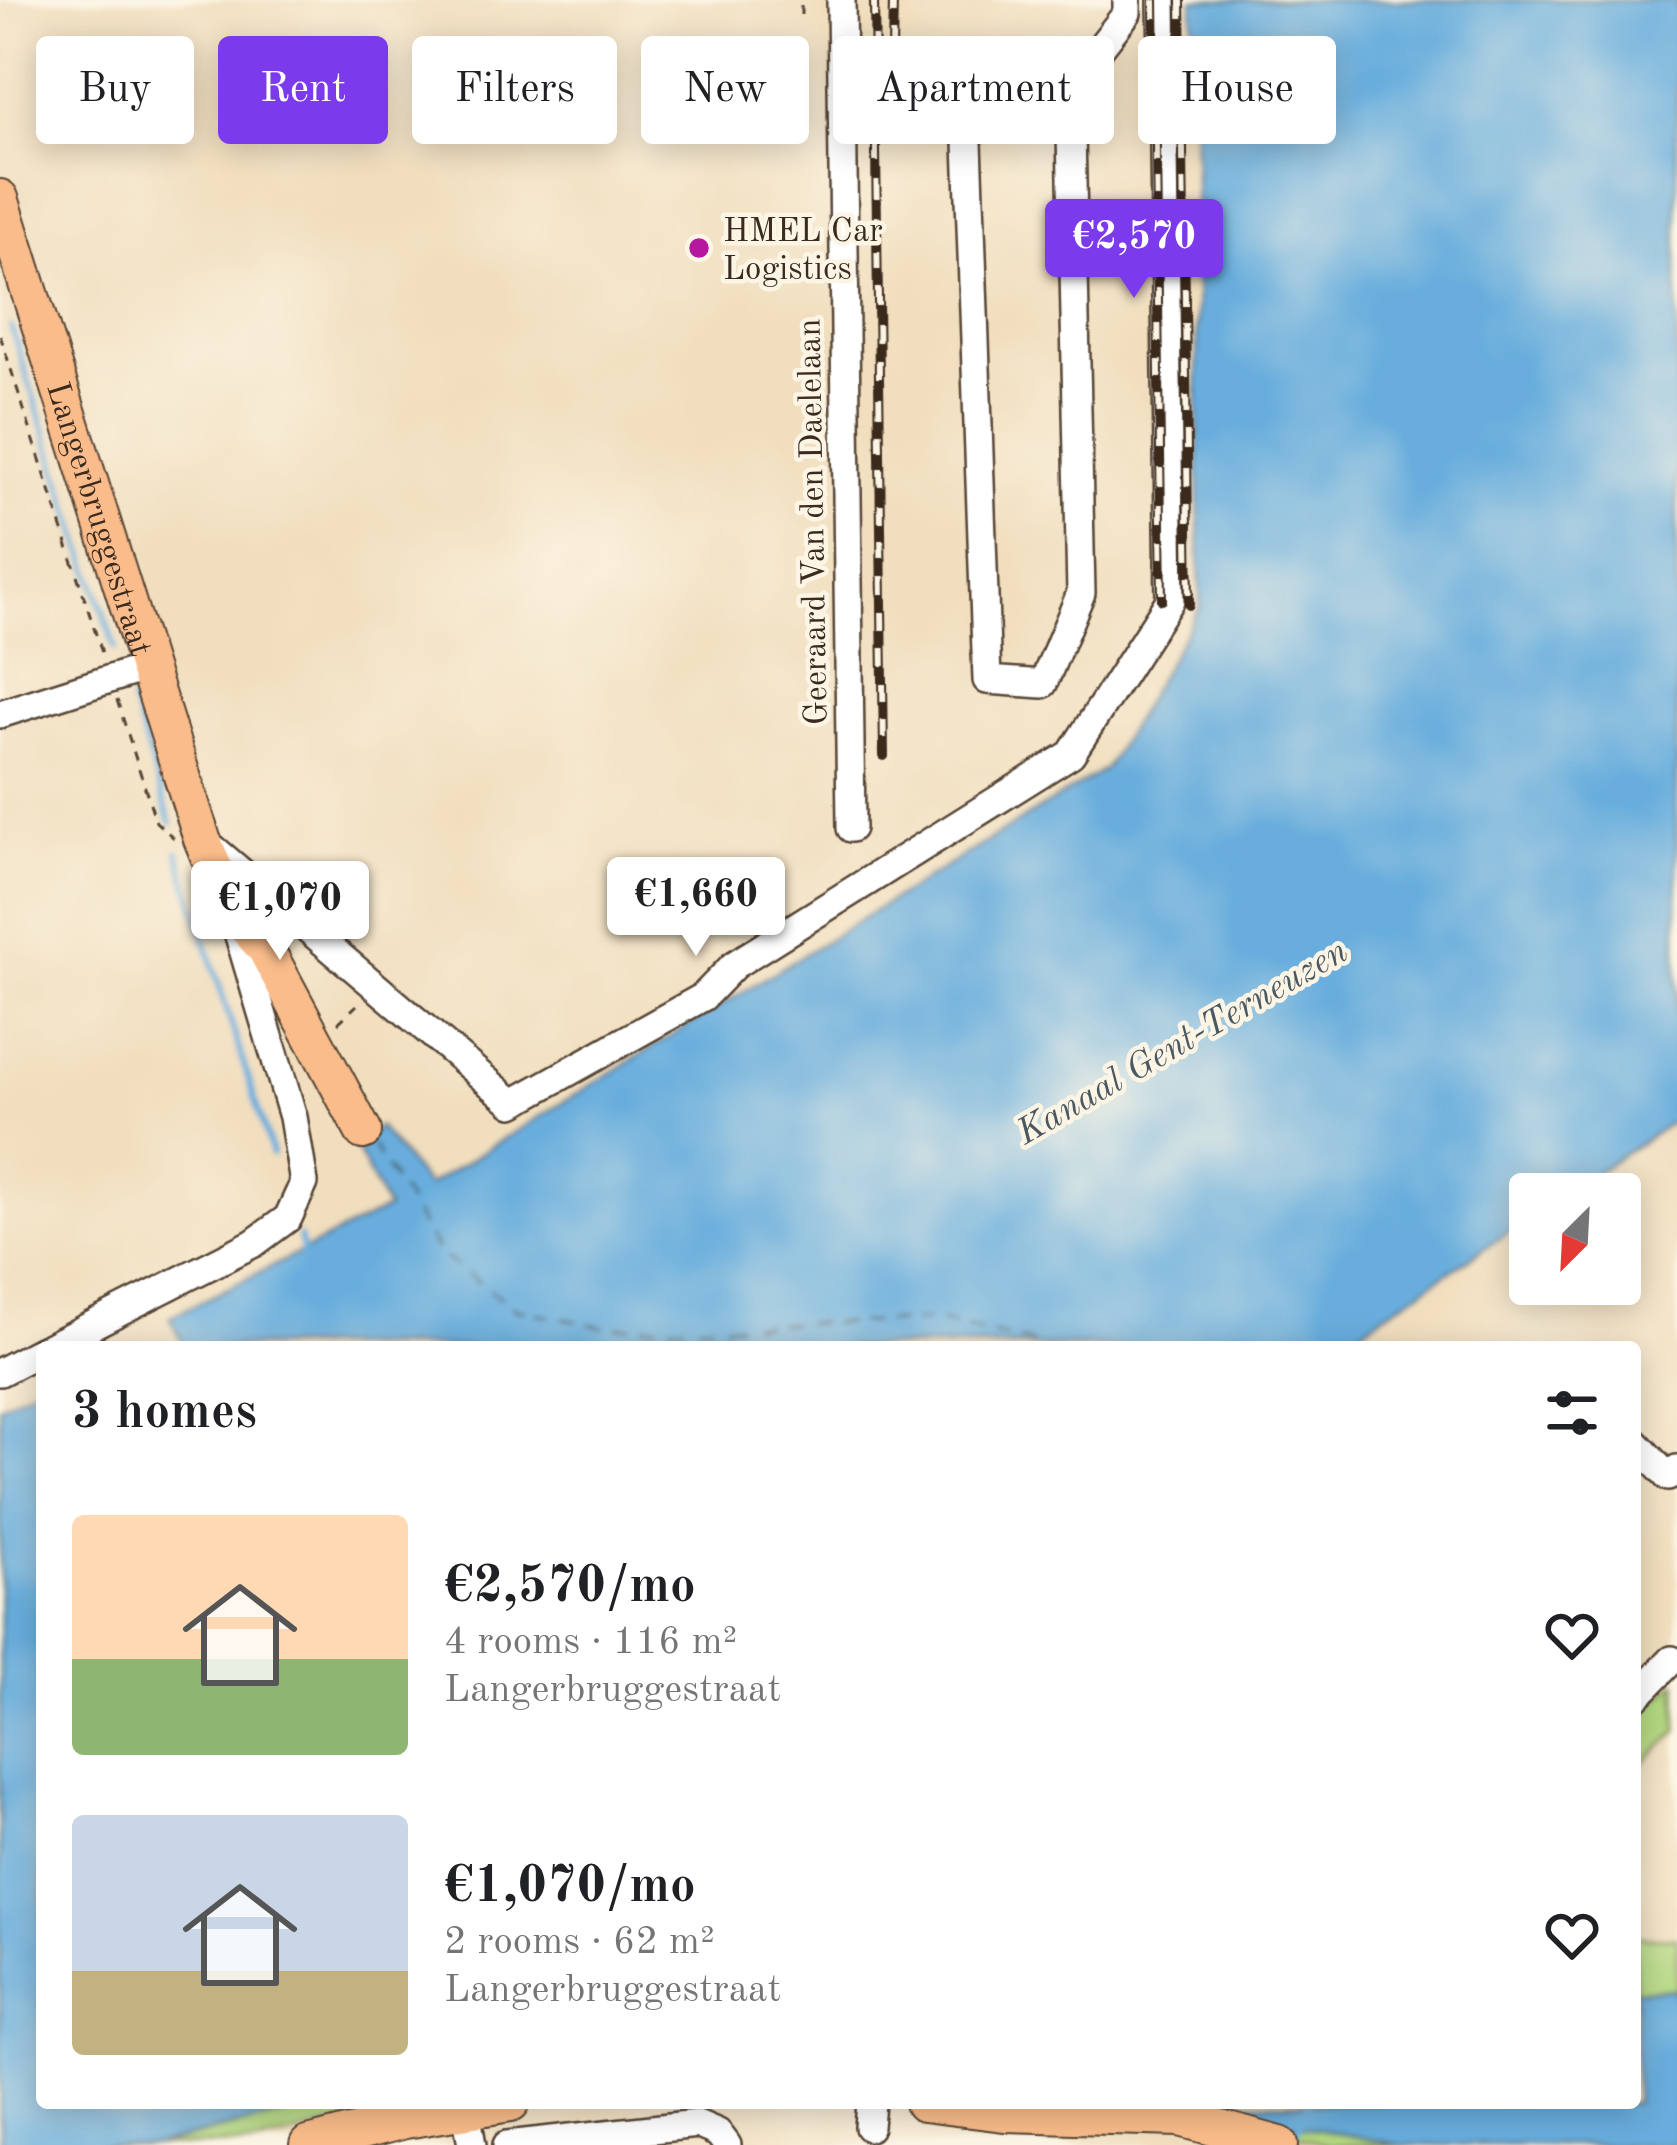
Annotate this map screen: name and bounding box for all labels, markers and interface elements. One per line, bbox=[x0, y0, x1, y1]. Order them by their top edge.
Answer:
chip: Buy bbox=[36, 36, 194, 144]
chip: Rent bbox=[218, 36, 388, 144]
chip: Filters bbox=[412, 36, 617, 144]
chip: New bbox=[641, 36, 809, 144]
chip: Apartment bbox=[833, 36, 1114, 144]
chip: House bbox=[1138, 36, 1336, 144]
pin: €2,570 bbox=[1036, 199, 1232, 301]
place label: HMEL Car Logistics bbox=[723, 216, 883, 287]
text: €2,570 bbox=[1072, 218, 1196, 257]
marker: HMEL Car Logistics bbox=[686, 235, 712, 261]
street label: Geeraard Van den Daelelaan bbox=[794, 318, 835, 725]
street label: Langerbruggestraat bbox=[39, 378, 156, 661]
pin: €1,660 bbox=[598, 857, 794, 959]
pin: €1,070 bbox=[182, 861, 378, 963]
text: €1,660 bbox=[634, 876, 758, 915]
text: €1,070 bbox=[218, 880, 342, 919]
water label: Kanaal Gent-Terneuzen bbox=[1010, 933, 1354, 1153]
north arrow bbox=[1509, 1173, 1641, 1305]
map controls bbox=[1509, 1173, 1641, 1305]
icon: filters bbox=[1539, 1380, 1605, 1446]
text: 3 homes bbox=[72, 1388, 257, 1439]
text: €2,570/mo bbox=[444, 1562, 696, 1613]
icon: home bbox=[168, 1563, 312, 1707]
icon: heart bbox=[1539, 1602, 1605, 1668]
text: 4 rooms · 116 m² bbox=[444, 1623, 737, 1662]
text: Langerbruggestraat bbox=[444, 1671, 781, 1710]
text: €1,070/mo bbox=[444, 1862, 696, 1913]
icon: home bbox=[168, 1863, 312, 2007]
icon: heart bbox=[1539, 1902, 1605, 1968]
text: 2 rooms · 62 m² bbox=[444, 1923, 715, 1962]
text: Langerbruggestraat bbox=[444, 1971, 781, 2010]

